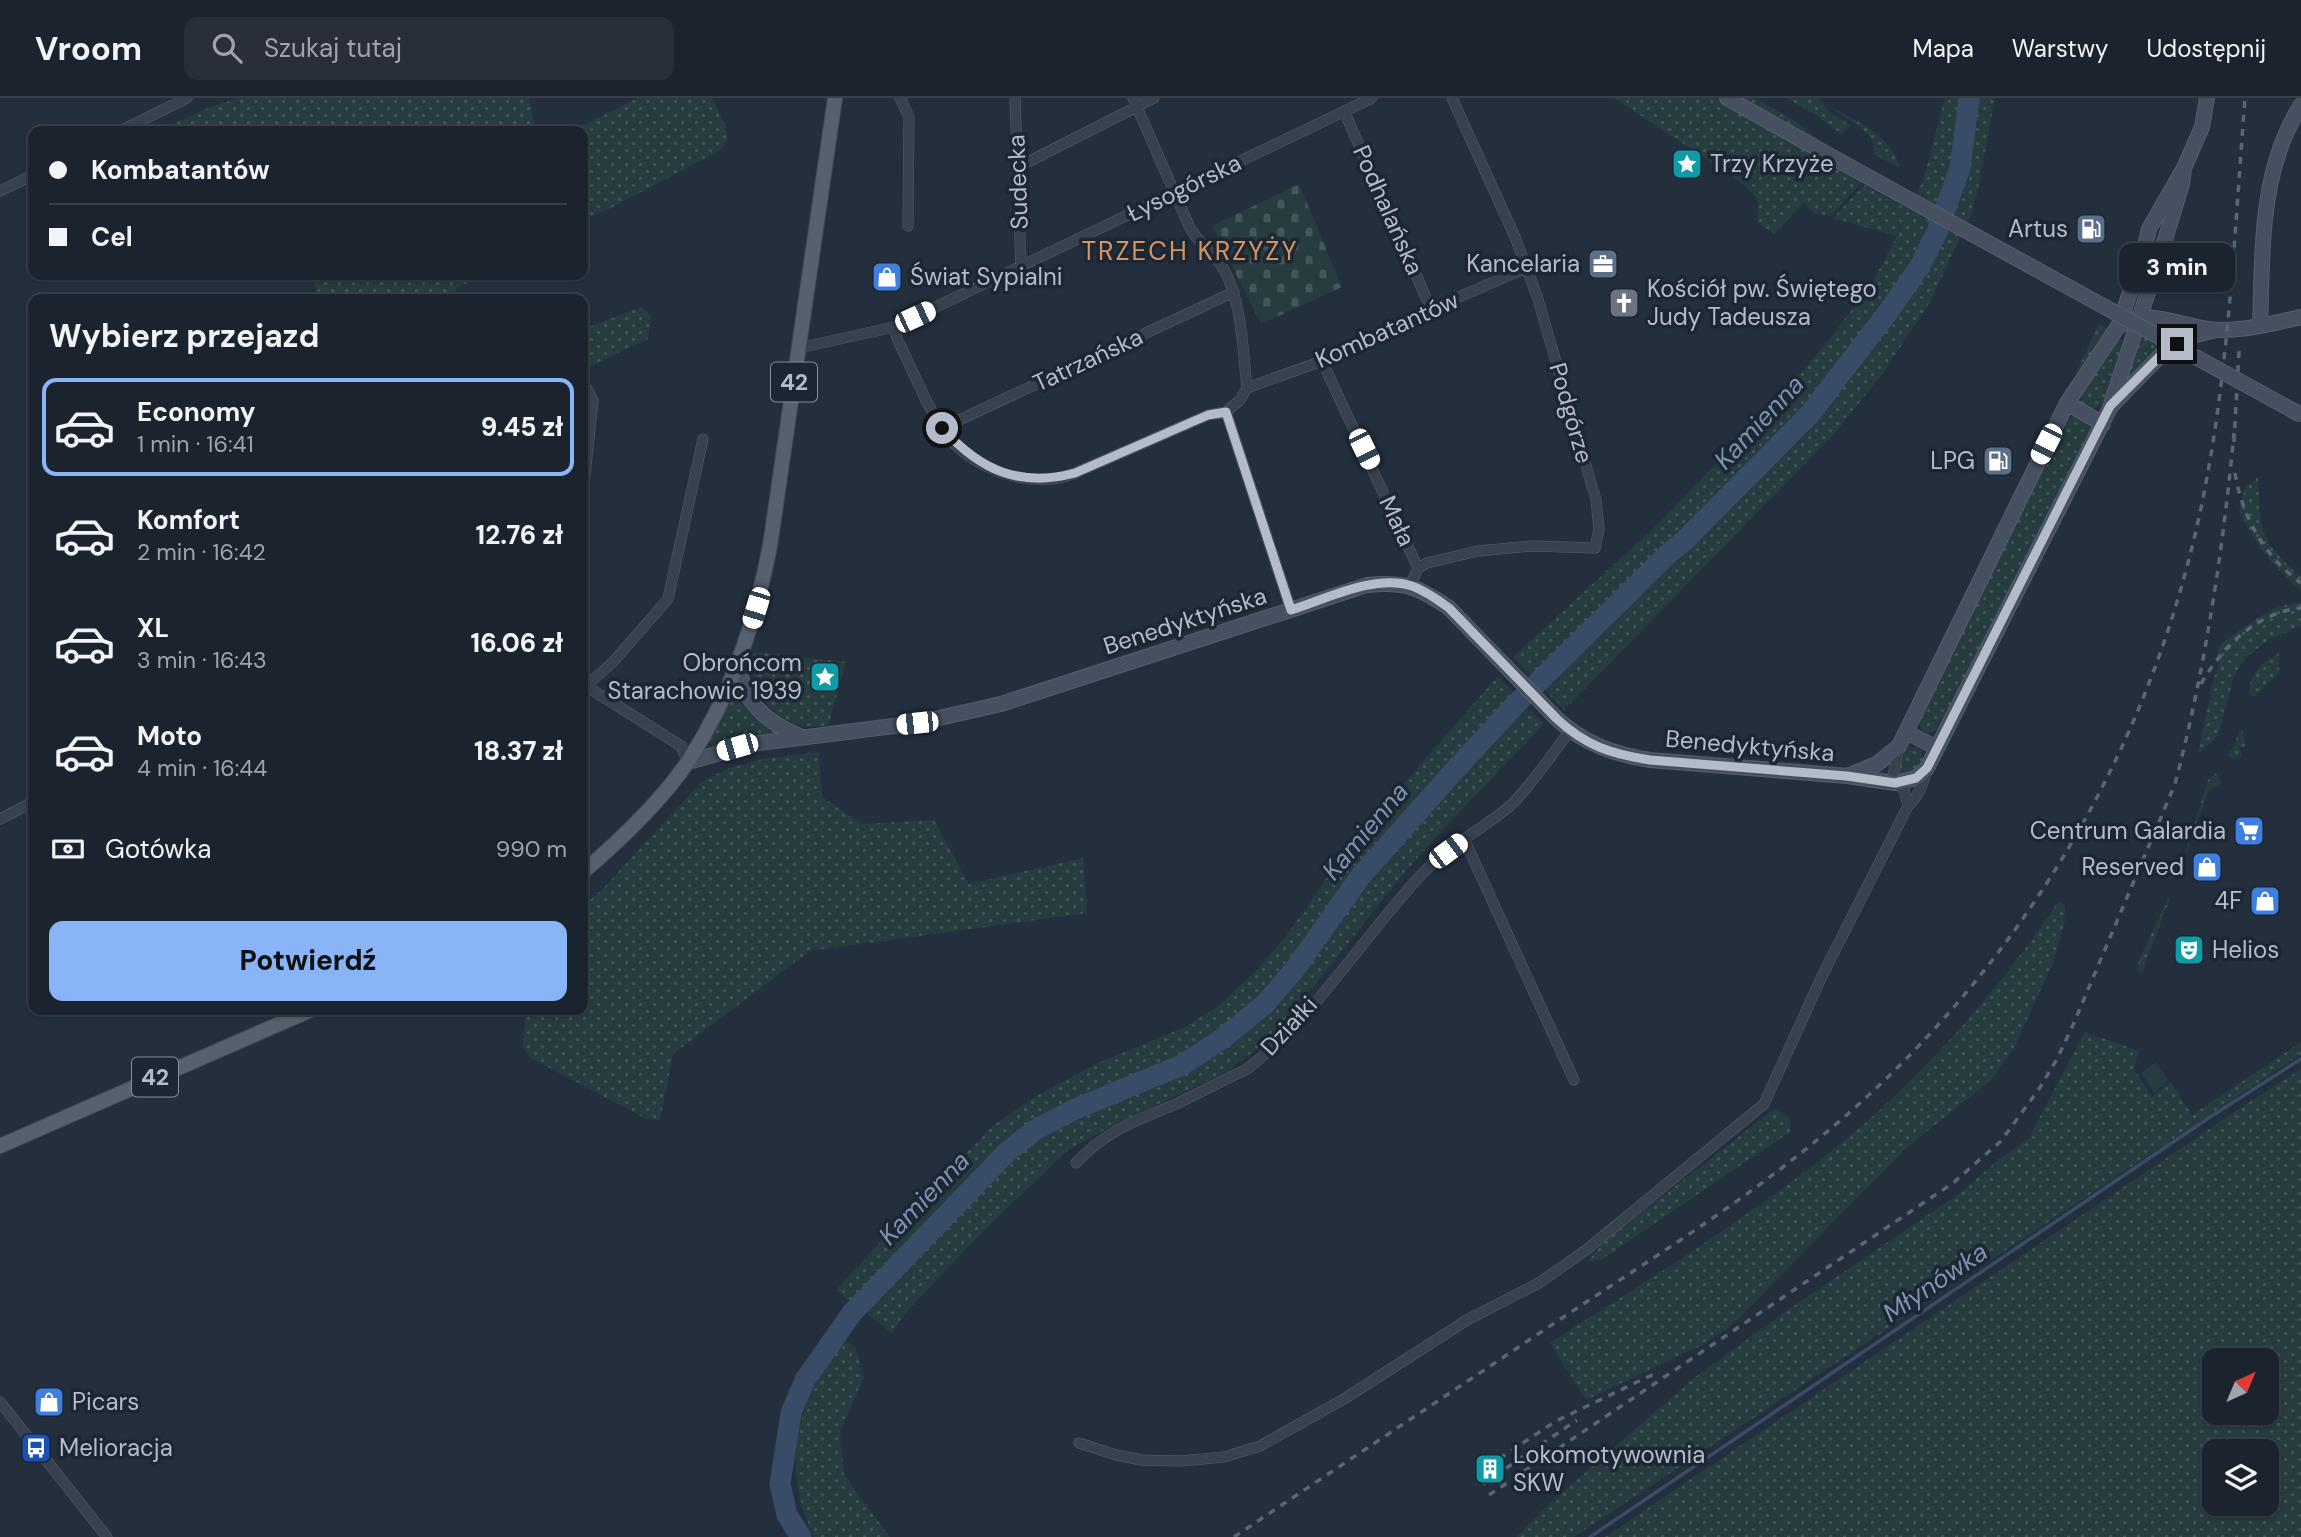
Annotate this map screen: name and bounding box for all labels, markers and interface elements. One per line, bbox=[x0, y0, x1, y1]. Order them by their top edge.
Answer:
search box bbox=[184, 17, 674, 80]
text: Vroom bbox=[35, 27, 142, 70]
icon: search bbox=[208, 29, 246, 67]
text: Szukaj tutaj bbox=[264, 31, 402, 65]
text: Mapa bbox=[1912, 33, 1974, 64]
text: Warstwy bbox=[2012, 33, 2108, 64]
text: Udostępnij bbox=[2146, 33, 2266, 64]
street label: Sudecka bbox=[1000, 134, 1035, 230]
street label: Podhalańska bbox=[1346, 140, 1431, 279]
street label: Łysogórska bbox=[1122, 147, 1246, 229]
place icon: Trzy Krzyże bbox=[1670, 147, 1704, 181]
place label: Trzy Krzyże bbox=[1710, 148, 1834, 179]
text: Kombatantów bbox=[91, 153, 270, 187]
fuel station icon: Artus bbox=[2074, 212, 2108, 246]
place label: Artus bbox=[2008, 213, 2068, 244]
text: Cel bbox=[91, 220, 133, 254]
district label: TRZECH KRZYŻY bbox=[1082, 234, 1298, 268]
callout: 3 min bbox=[2119, 243, 2235, 292]
office icon: Kancelaria bbox=[1586, 247, 1620, 281]
place label: Kancelaria bbox=[1466, 248, 1580, 279]
text: 3 min bbox=[2146, 252, 2208, 282]
shop icon: Świat Sypialni bbox=[870, 260, 904, 294]
place label: Świat Sypialni bbox=[910, 261, 1063, 292]
place label: Kościół pw. Świętego Judy Tadeusza bbox=[1647, 273, 1877, 332]
street label: Kombatantów bbox=[1310, 284, 1463, 375]
church icon: Kościół pw. Świętego Judy Tadeusza bbox=[1607, 286, 1641, 320]
car bbox=[892, 299, 939, 335]
text: Wybierz przejazd bbox=[49, 315, 319, 357]
street label: Tatrzańska bbox=[1028, 321, 1148, 398]
route end bbox=[2161, 328, 2193, 360]
street label: Podgórze bbox=[1542, 359, 1601, 467]
road number: 42 bbox=[771, 362, 817, 402]
water label: Kamienna bbox=[1707, 367, 1811, 477]
text: Economy bbox=[137, 395, 255, 429]
icon: car bbox=[53, 396, 116, 459]
text: 9.45 zł bbox=[481, 410, 563, 444]
route start bbox=[926, 412, 958, 444]
car bbox=[2028, 421, 2065, 467]
car bbox=[1346, 426, 1383, 472]
text: 1 min · 16:41 bbox=[137, 429, 254, 459]
fuel station icon: LPG bbox=[1981, 444, 2015, 478]
place label: LPG bbox=[1930, 445, 1975, 476]
street label: Mała bbox=[1372, 491, 1423, 551]
text: Komfort bbox=[137, 503, 240, 537]
icon: car bbox=[53, 504, 116, 567]
text: 12.76 zł bbox=[476, 518, 563, 552]
text: 2 min · 16:42 bbox=[137, 537, 266, 567]
street label: Benedyktyńska bbox=[1099, 580, 1270, 661]
car bbox=[740, 585, 773, 631]
text: XL bbox=[137, 611, 169, 645]
icon: car bbox=[53, 612, 116, 675]
text: 16.06 zł bbox=[471, 626, 563, 660]
text: 3 min · 16:43 bbox=[137, 645, 267, 675]
place label: Obrońcom Starachowic 1939 bbox=[607, 647, 802, 706]
place icon: Obrońcom Starachowic 1939 bbox=[808, 660, 842, 694]
car bbox=[896, 710, 939, 736]
text: Moto bbox=[137, 719, 202, 753]
icon: car bbox=[53, 720, 116, 783]
street label: Benedyktyńska bbox=[1664, 723, 1836, 768]
car bbox=[714, 731, 761, 763]
text: 18.37 zł bbox=[474, 734, 563, 768]
text: 4 min · 16:44 bbox=[137, 753, 267, 783]
water label: Kamienna bbox=[1314, 775, 1416, 887]
supermarket icon: Centrum Galardia bbox=[2232, 814, 2266, 848]
place label: Centrum Galardia bbox=[2030, 815, 2226, 846]
icon: cash bbox=[49, 830, 87, 868]
car bbox=[1425, 830, 1472, 872]
text: Gotówka bbox=[105, 832, 211, 866]
text: 990 m bbox=[496, 834, 567, 864]
shop icon: Reserved bbox=[2190, 850, 2224, 884]
place label: Reserved bbox=[2082, 851, 2184, 882]
shop icon: 4F bbox=[2248, 884, 2282, 918]
place label: 4F bbox=[2215, 885, 2242, 916]
button: Potwierdź bbox=[49, 921, 567, 1001]
theatre icon: Helios bbox=[2172, 933, 2206, 967]
place label: Helios bbox=[2212, 934, 2279, 965]
street label: Działki bbox=[1253, 989, 1324, 1062]
road number: 42 bbox=[132, 1058, 178, 1096]
water label: Kamienna bbox=[871, 1144, 977, 1252]
water label: Młynówka bbox=[1876, 1234, 1994, 1330]
north arrow bbox=[2202, 1348, 2278, 1424]
map controls bbox=[2202, 1348, 2279, 1516]
shop icon: Picars bbox=[32, 1385, 66, 1419]
place label: Picars bbox=[72, 1386, 139, 1417]
bus stop icon: Melioracja bbox=[19, 1431, 53, 1465]
place label: Melioracja bbox=[59, 1432, 173, 1463]
place label: Lokomotywownia SKW bbox=[1513, 1439, 1705, 1498]
button: layers bbox=[2202, 1439, 2279, 1516]
building icon: Lokomotywownia SKW bbox=[1473, 1452, 1507, 1486]

